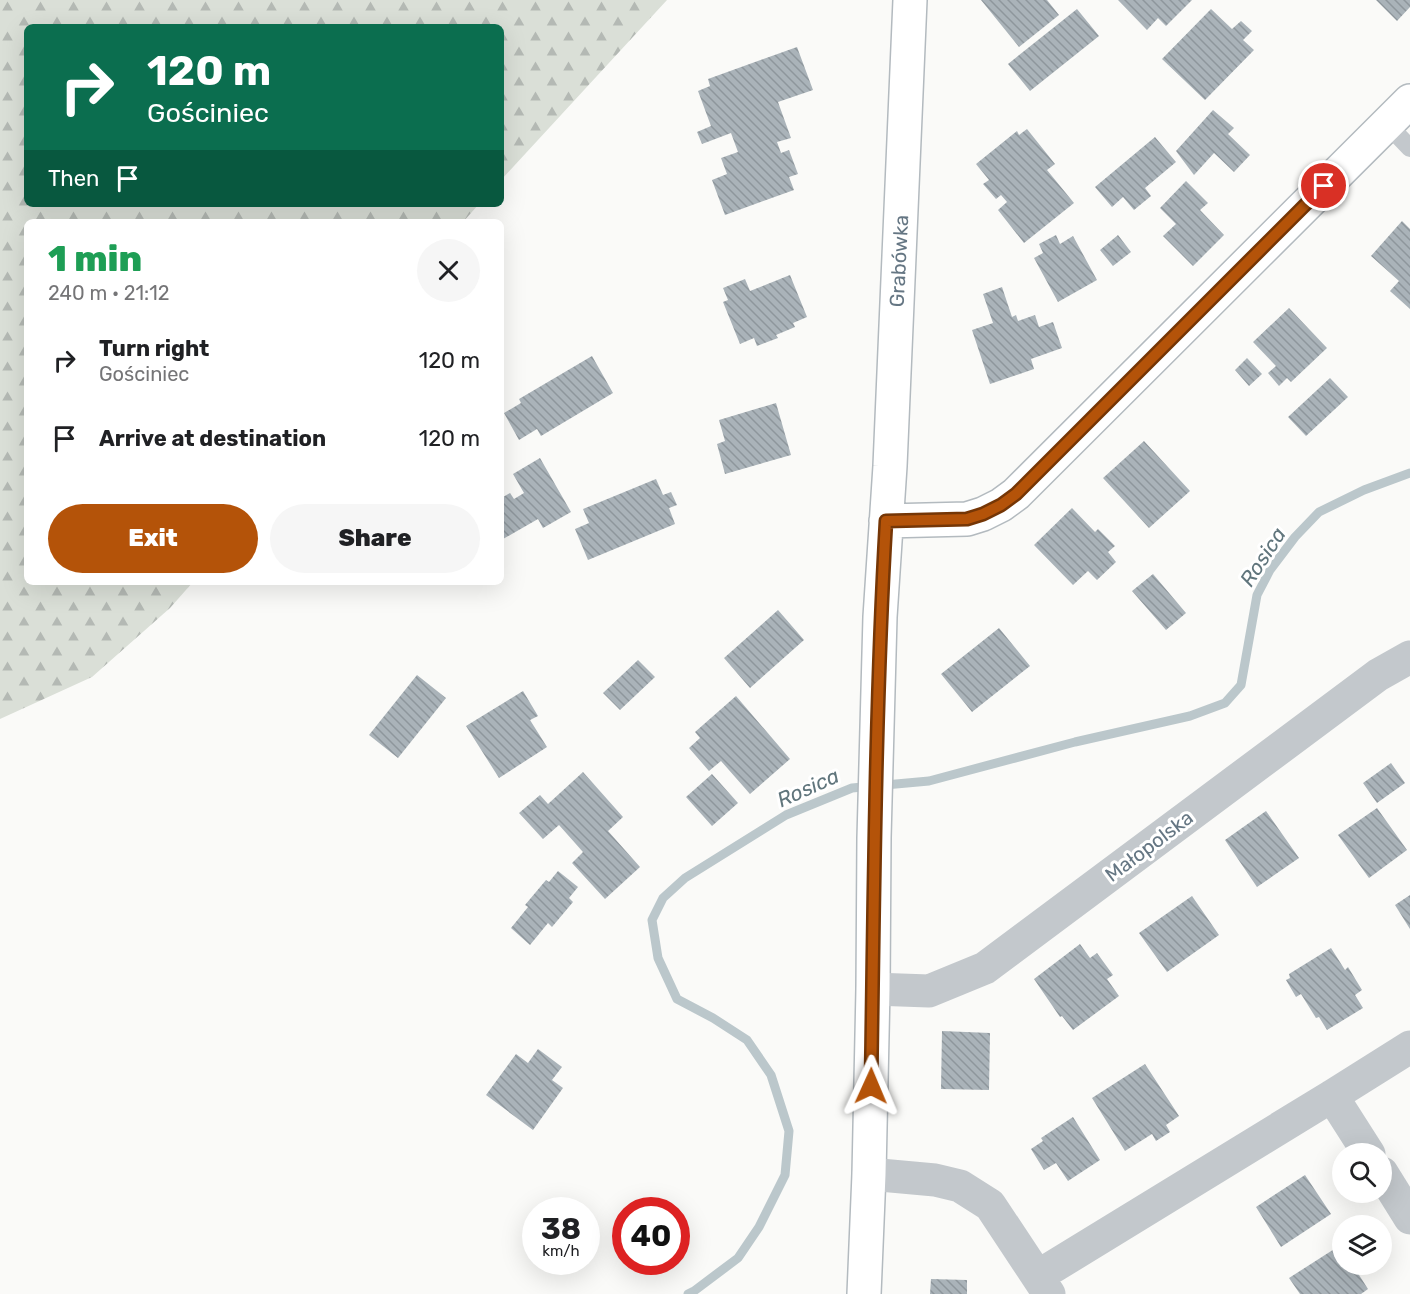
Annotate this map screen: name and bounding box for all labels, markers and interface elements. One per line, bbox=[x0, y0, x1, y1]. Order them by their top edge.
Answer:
text: 120 m bbox=[147, 46, 271, 96]
icon: right bbox=[48, 48, 126, 126]
text: Gościniec bbox=[147, 97, 269, 129]
pin bbox=[1298, 160, 1349, 211]
icon: arrive bbox=[111, 162, 144, 195]
text: Then bbox=[48, 165, 99, 192]
icon: arrive bbox=[1307, 169, 1340, 202]
street label: Grabówka bbox=[885, 214, 913, 308]
text: 1 min bbox=[48, 237, 142, 280]
button: close bbox=[417, 239, 480, 302]
text: 240 m · 21:12 bbox=[48, 281, 169, 305]
text: Turn right bbox=[99, 335, 209, 362]
icon: right bbox=[48, 344, 81, 377]
text: 120 m bbox=[419, 347, 480, 374]
text: Gościniec bbox=[99, 362, 189, 386]
icon: arrive bbox=[48, 422, 81, 455]
text: Arrive at destination bbox=[99, 425, 326, 452]
text: 120 m bbox=[419, 425, 480, 452]
button: Exit bbox=[48, 504, 258, 573]
button: Share bbox=[270, 504, 480, 573]
water label: Rosica bbox=[1234, 523, 1291, 591]
water label: Rosica bbox=[773, 763, 843, 812]
street label: Małopolska bbox=[1100, 805, 1198, 887]
position arrow bbox=[839, 1054, 903, 1118]
map controls bbox=[1332, 1143, 1392, 1275]
button: search bbox=[1332, 1143, 1392, 1203]
speed limit sign: 40 bbox=[612, 1197, 690, 1275]
text: 38 bbox=[541, 1211, 581, 1247]
button: layers bbox=[1332, 1215, 1392, 1275]
text: km/h bbox=[542, 1242, 580, 1260]

